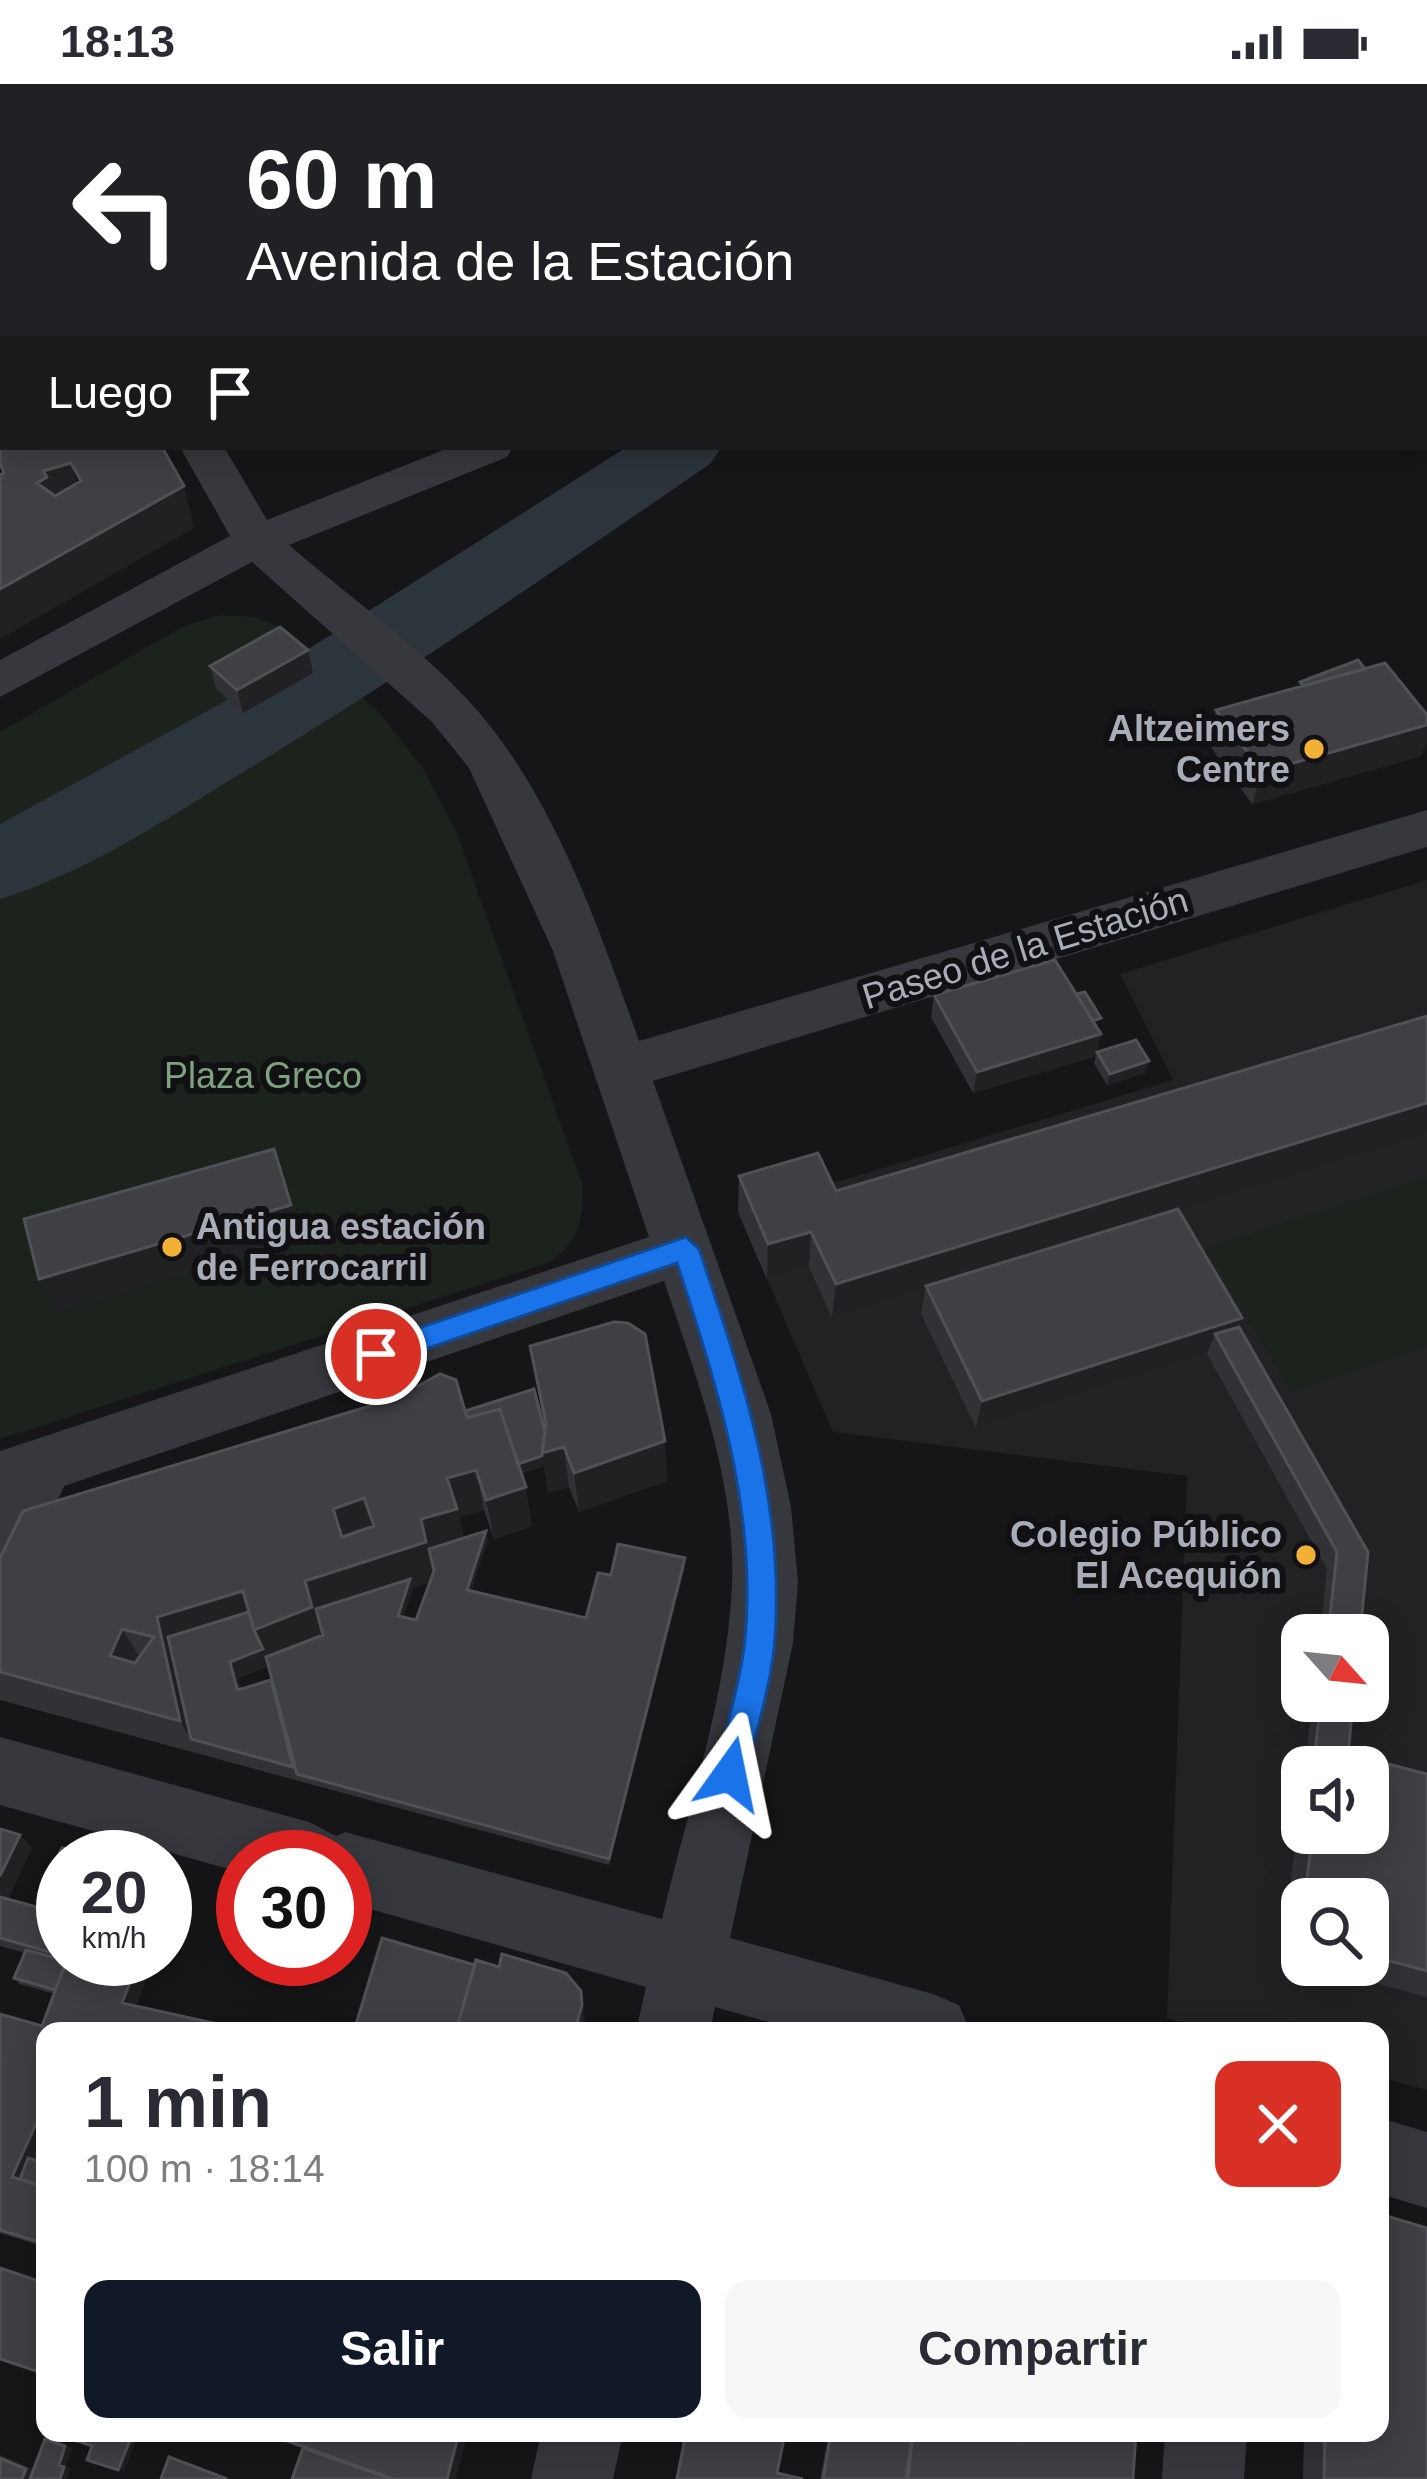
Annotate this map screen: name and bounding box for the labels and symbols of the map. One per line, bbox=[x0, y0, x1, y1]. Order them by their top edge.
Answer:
place label: Altzeimers Centre bbox=[1108, 708, 1290, 790]
marker: Altzeimers Centre bbox=[1301, 736, 1327, 762]
street label: Paseo de la Estación bbox=[857, 879, 1193, 1017]
park label: Plaza Greco bbox=[164, 1055, 362, 1096]
place label: Antigua estación de Ferrocarril bbox=[196, 1206, 486, 1288]
marker: Antigua estación de Ferrocarril bbox=[159, 1234, 185, 1260]
pin bbox=[325, 1303, 427, 1405]
place label: Colegio Público El Acequión bbox=[1010, 1514, 1282, 1596]
marker: Colegio Público El Acequión bbox=[1293, 1542, 1319, 1568]
north arrow bbox=[1281, 1614, 1389, 1722]
position arrow bbox=[667, 1711, 793, 1837]
speed limit sign: 30 bbox=[216, 1830, 372, 1986]

